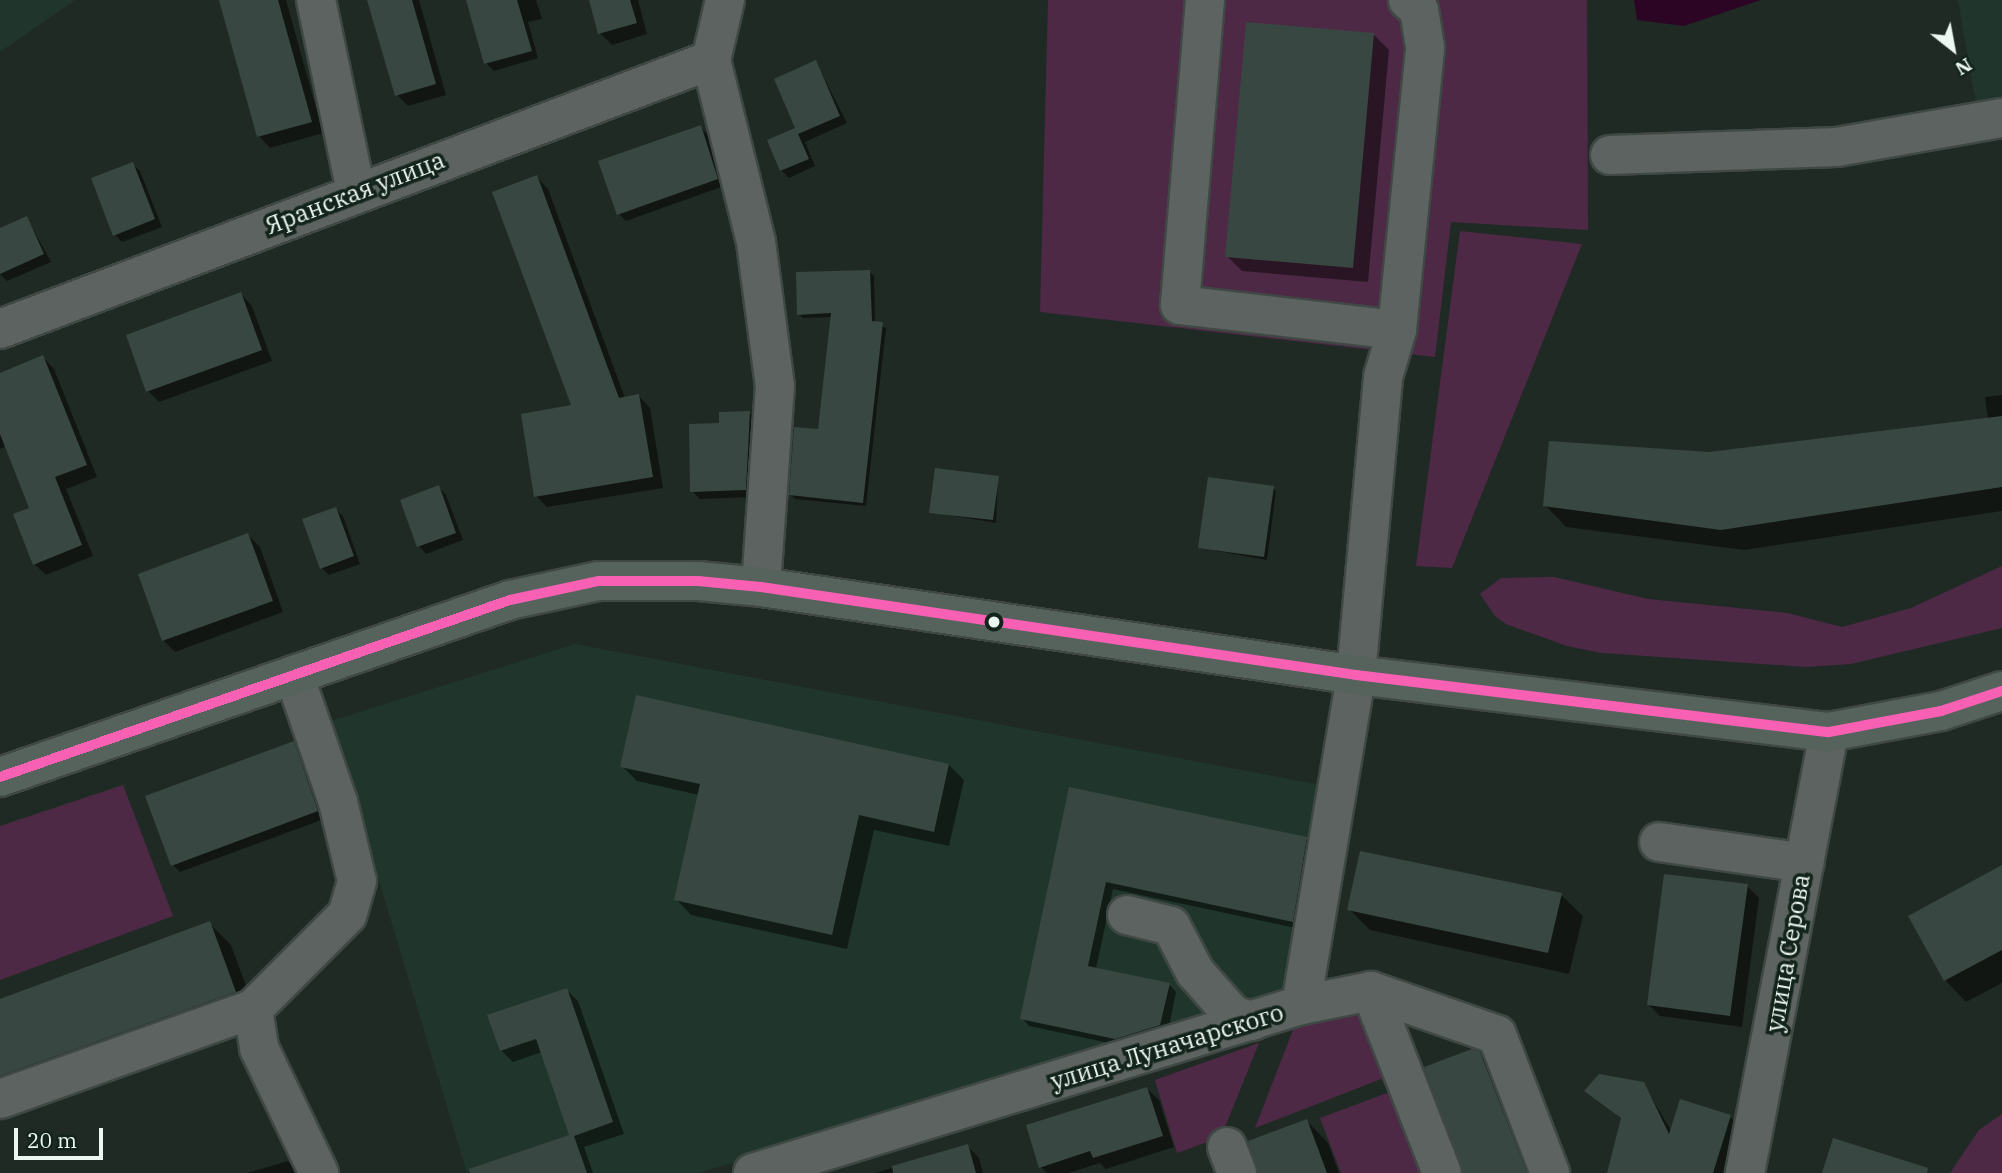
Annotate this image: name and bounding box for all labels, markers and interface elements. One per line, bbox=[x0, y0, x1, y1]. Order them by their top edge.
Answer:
north arrow bbox=[1918, 14, 1988, 84]
text: N bbox=[1951, 53, 1976, 81]
street label: Яранская улица bbox=[261, 146, 449, 240]
unlabelled marker bbox=[987, 615, 1001, 629]
street label: улица Серова bbox=[1760, 872, 1816, 1034]
street label: улица Луначарского bbox=[1047, 998, 1287, 1096]
scale bar bbox=[18, 1114, 107, 1158]
text: 20 m bbox=[27, 1126, 77, 1154]

